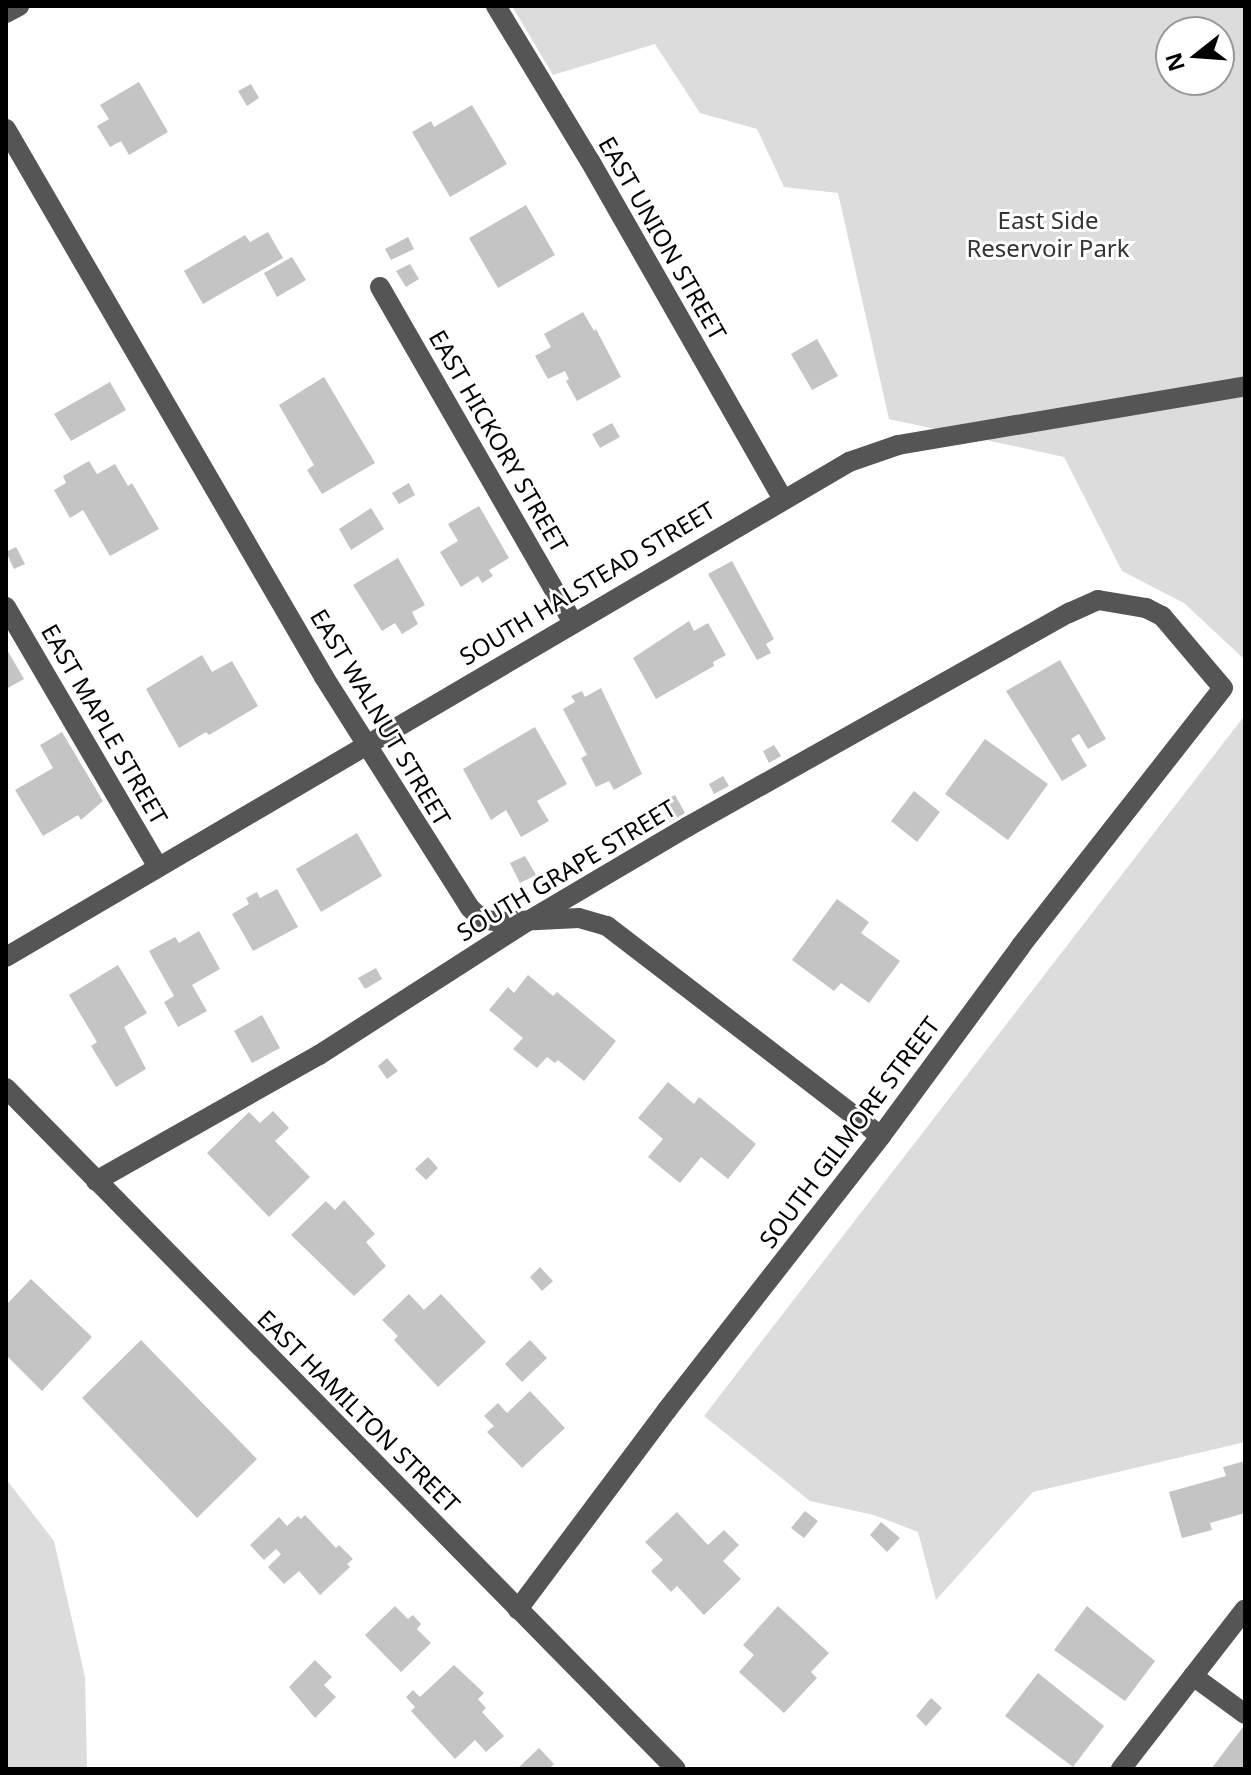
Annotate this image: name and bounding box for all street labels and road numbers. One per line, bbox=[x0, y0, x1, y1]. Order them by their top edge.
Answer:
street label: EAST UNION STREET bbox=[593, 131, 733, 345]
street label: EAST HICKORY STREET bbox=[424, 325, 574, 557]
street label: SOUTH HALSTEAD STREET bbox=[454, 495, 720, 671]
street label: EAST WALNUT STREET bbox=[305, 603, 457, 831]
street label: EAST MAPLE STREET bbox=[36, 619, 174, 829]
street label: SOUTH GRAPE STREET bbox=[451, 793, 681, 947]
street label: SOUTH GILMORE STREET bbox=[753, 1011, 945, 1253]
street label: EAST HAMILTON STREET bbox=[252, 1304, 466, 1518]

